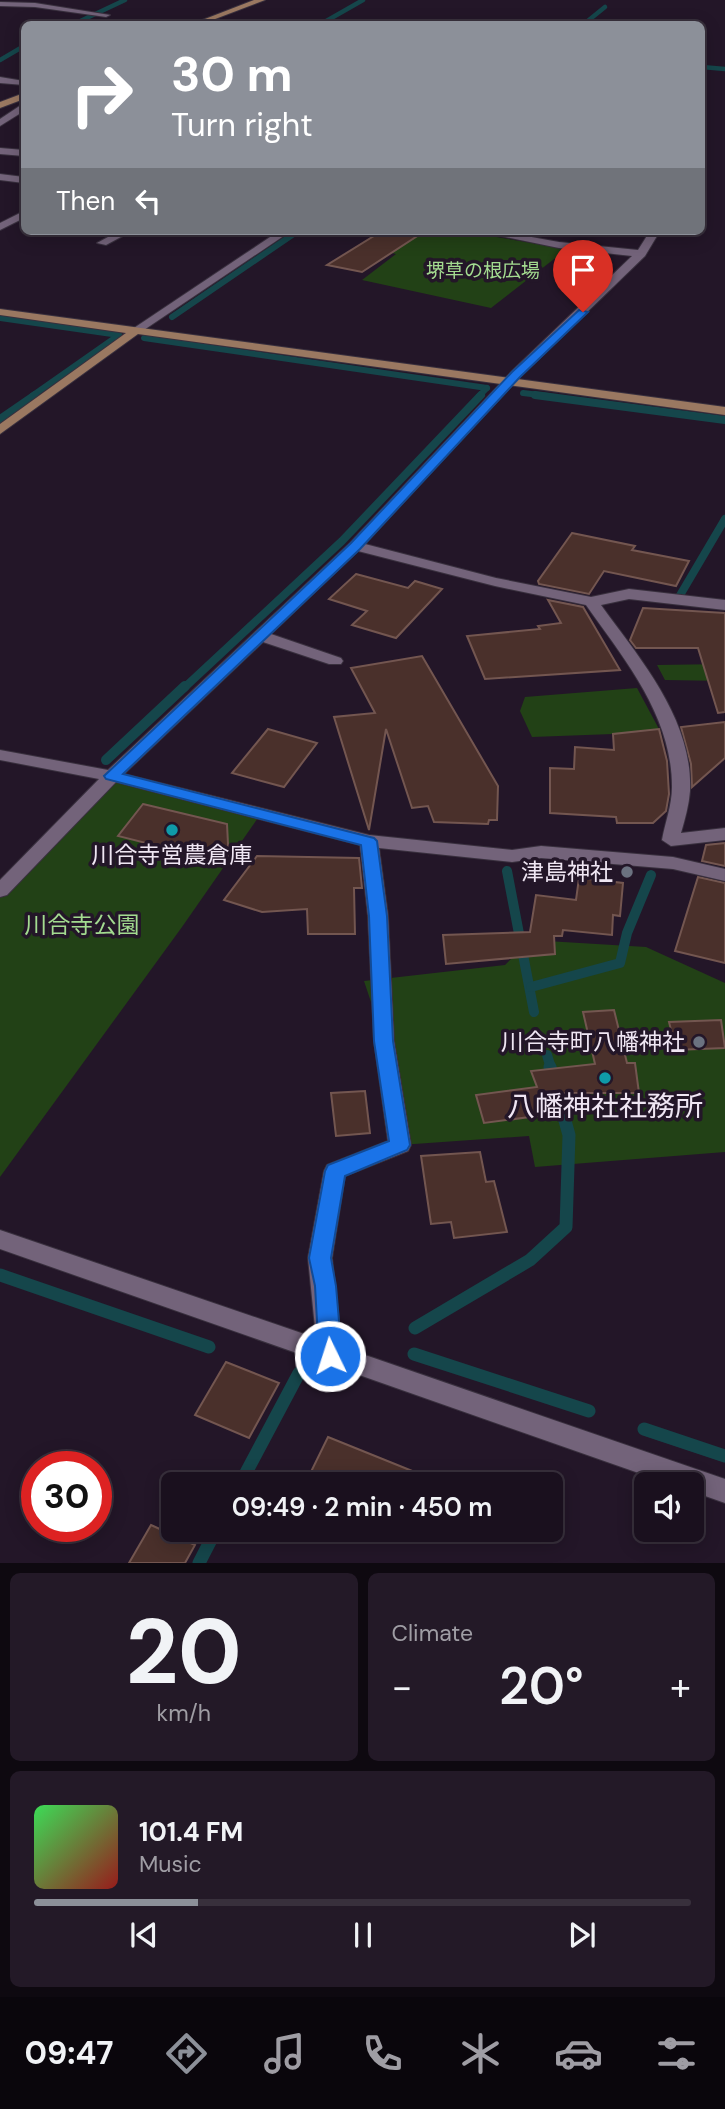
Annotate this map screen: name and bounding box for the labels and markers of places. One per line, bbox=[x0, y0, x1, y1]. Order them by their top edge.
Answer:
pin bbox=[553, 240, 613, 312]
marker: 川合寺営農倉庫 bbox=[164, 822, 180, 838]
place label: 川合寺営農倉庫 bbox=[92, 840, 253, 870]
place label: 津島神社 bbox=[521, 857, 613, 887]
marker: 津島神社 bbox=[619, 864, 635, 880]
place label: 川合寺町八幡神社 bbox=[501, 1027, 685, 1057]
marker: 川合寺町八幡神社 bbox=[691, 1034, 707, 1050]
marker: 八幡神社社務所 bbox=[597, 1070, 613, 1086]
place label: 八幡神社社務所 bbox=[507, 1088, 703, 1125]

